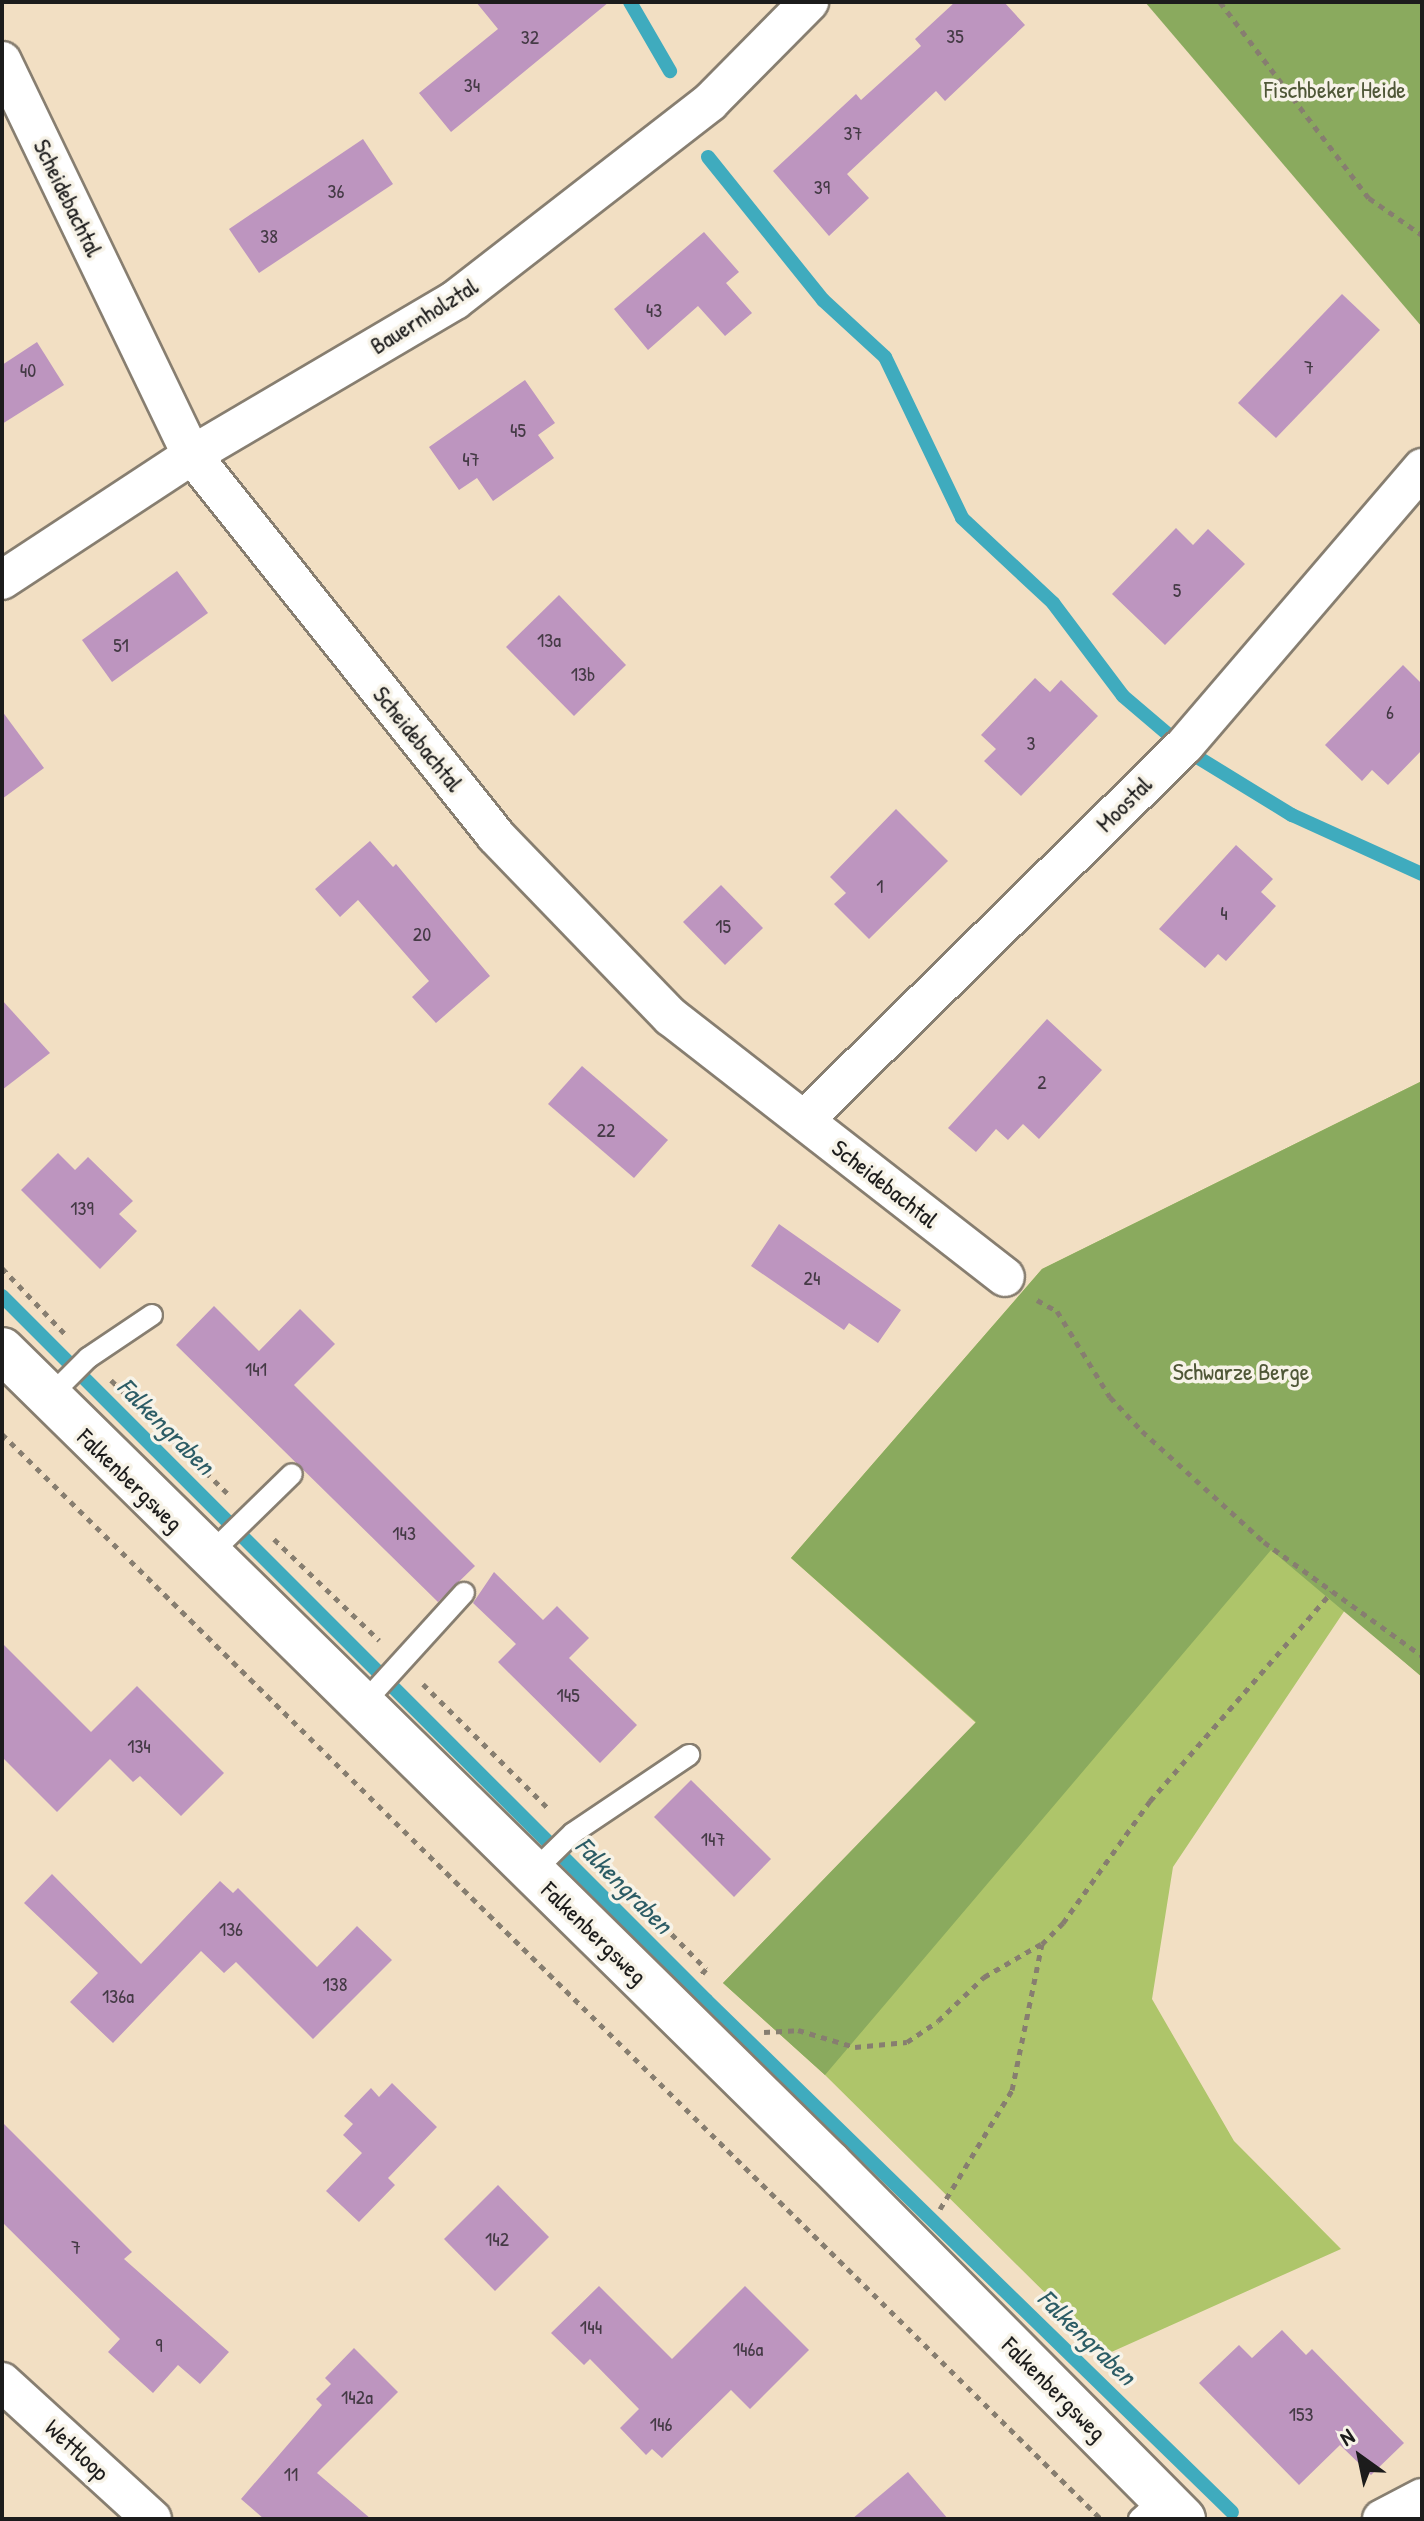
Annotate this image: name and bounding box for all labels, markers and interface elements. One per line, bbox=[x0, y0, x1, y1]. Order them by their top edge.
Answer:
house number: 35 bbox=[946, 23, 964, 47]
house number: 32 bbox=[521, 24, 539, 48]
house number: 34 bbox=[464, 72, 480, 96]
park label: Fischbeker Heide bbox=[1264, 76, 1406, 104]
house number: 37 bbox=[844, 120, 862, 144]
street label: Scheidebachtal bbox=[27, 135, 109, 261]
house number: 39 bbox=[814, 174, 830, 198]
house number: 36 bbox=[328, 178, 344, 202]
house number: 38 bbox=[260, 223, 278, 247]
street label: Bauernholztal bbox=[365, 272, 483, 360]
house number: 43 bbox=[646, 297, 662, 321]
house number: 7 bbox=[1304, 354, 1314, 378]
house number: 40 bbox=[20, 357, 36, 381]
house number: 45 bbox=[510, 417, 526, 441]
house number: 47 bbox=[462, 446, 480, 470]
house number: 5 bbox=[1173, 577, 1181, 601]
house number: 13a bbox=[537, 627, 561, 651]
house number: 51 bbox=[113, 632, 129, 656]
house number: 13b bbox=[571, 661, 595, 685]
street label: Scheidebachtal bbox=[367, 681, 469, 797]
house number: 6 bbox=[1386, 699, 1394, 723]
house number: 3 bbox=[1027, 730, 1035, 754]
street label: Moostal bbox=[1090, 770, 1158, 838]
house number: 1 bbox=[876, 873, 884, 897]
house number: 4 bbox=[1220, 900, 1228, 924]
house number: 15 bbox=[715, 913, 731, 937]
house number: 20 bbox=[413, 921, 431, 945]
house number: 2 bbox=[1037, 1069, 1047, 1093]
house number: 22 bbox=[597, 1117, 615, 1141]
street label: Scheidebachtal bbox=[826, 1134, 944, 1234]
house number: 139 bbox=[70, 1195, 94, 1219]
house number: 24 bbox=[804, 1265, 820, 1289]
house number: 141 bbox=[245, 1356, 267, 1380]
park label: Schwarze Berge bbox=[1173, 1358, 1309, 1386]
water label: Falkengraben bbox=[111, 1371, 221, 1481]
street label: Falkenbergsweg bbox=[71, 1423, 189, 1537]
house number: 143 bbox=[392, 1520, 416, 1544]
house number: 145 bbox=[556, 1682, 580, 1706]
house number: 134 bbox=[127, 1733, 151, 1757]
house number: 147 bbox=[701, 1826, 725, 1850]
water label: Falkengraben bbox=[569, 1830, 679, 1940]
street label: Falkenbergsweg bbox=[535, 1876, 653, 1990]
house number: 136 bbox=[219, 1916, 243, 1940]
house number: 138 bbox=[323, 1971, 347, 1995]
house number: 136a bbox=[102, 1983, 134, 2007]
house number: 142 bbox=[485, 2226, 509, 2250]
house number: 7 bbox=[71, 2234, 81, 2258]
water label: Falkengraben bbox=[1031, 2283, 1143, 2391]
house number: 144 bbox=[580, 2314, 602, 2338]
street label: Falkenbergsweg bbox=[996, 2331, 1112, 2447]
house number: 9 bbox=[155, 2332, 163, 2356]
house number: 146a bbox=[733, 2336, 763, 2360]
house number: 142a bbox=[341, 2384, 373, 2408]
house number: 153 bbox=[1289, 2401, 1313, 2425]
house number: 146 bbox=[650, 2411, 672, 2435]
street label: Wettloop bbox=[39, 2413, 115, 2487]
north arrow bbox=[1320, 2417, 1400, 2497]
text: N bbox=[1334, 2421, 1360, 2453]
house number: 11 bbox=[284, 2461, 298, 2485]

